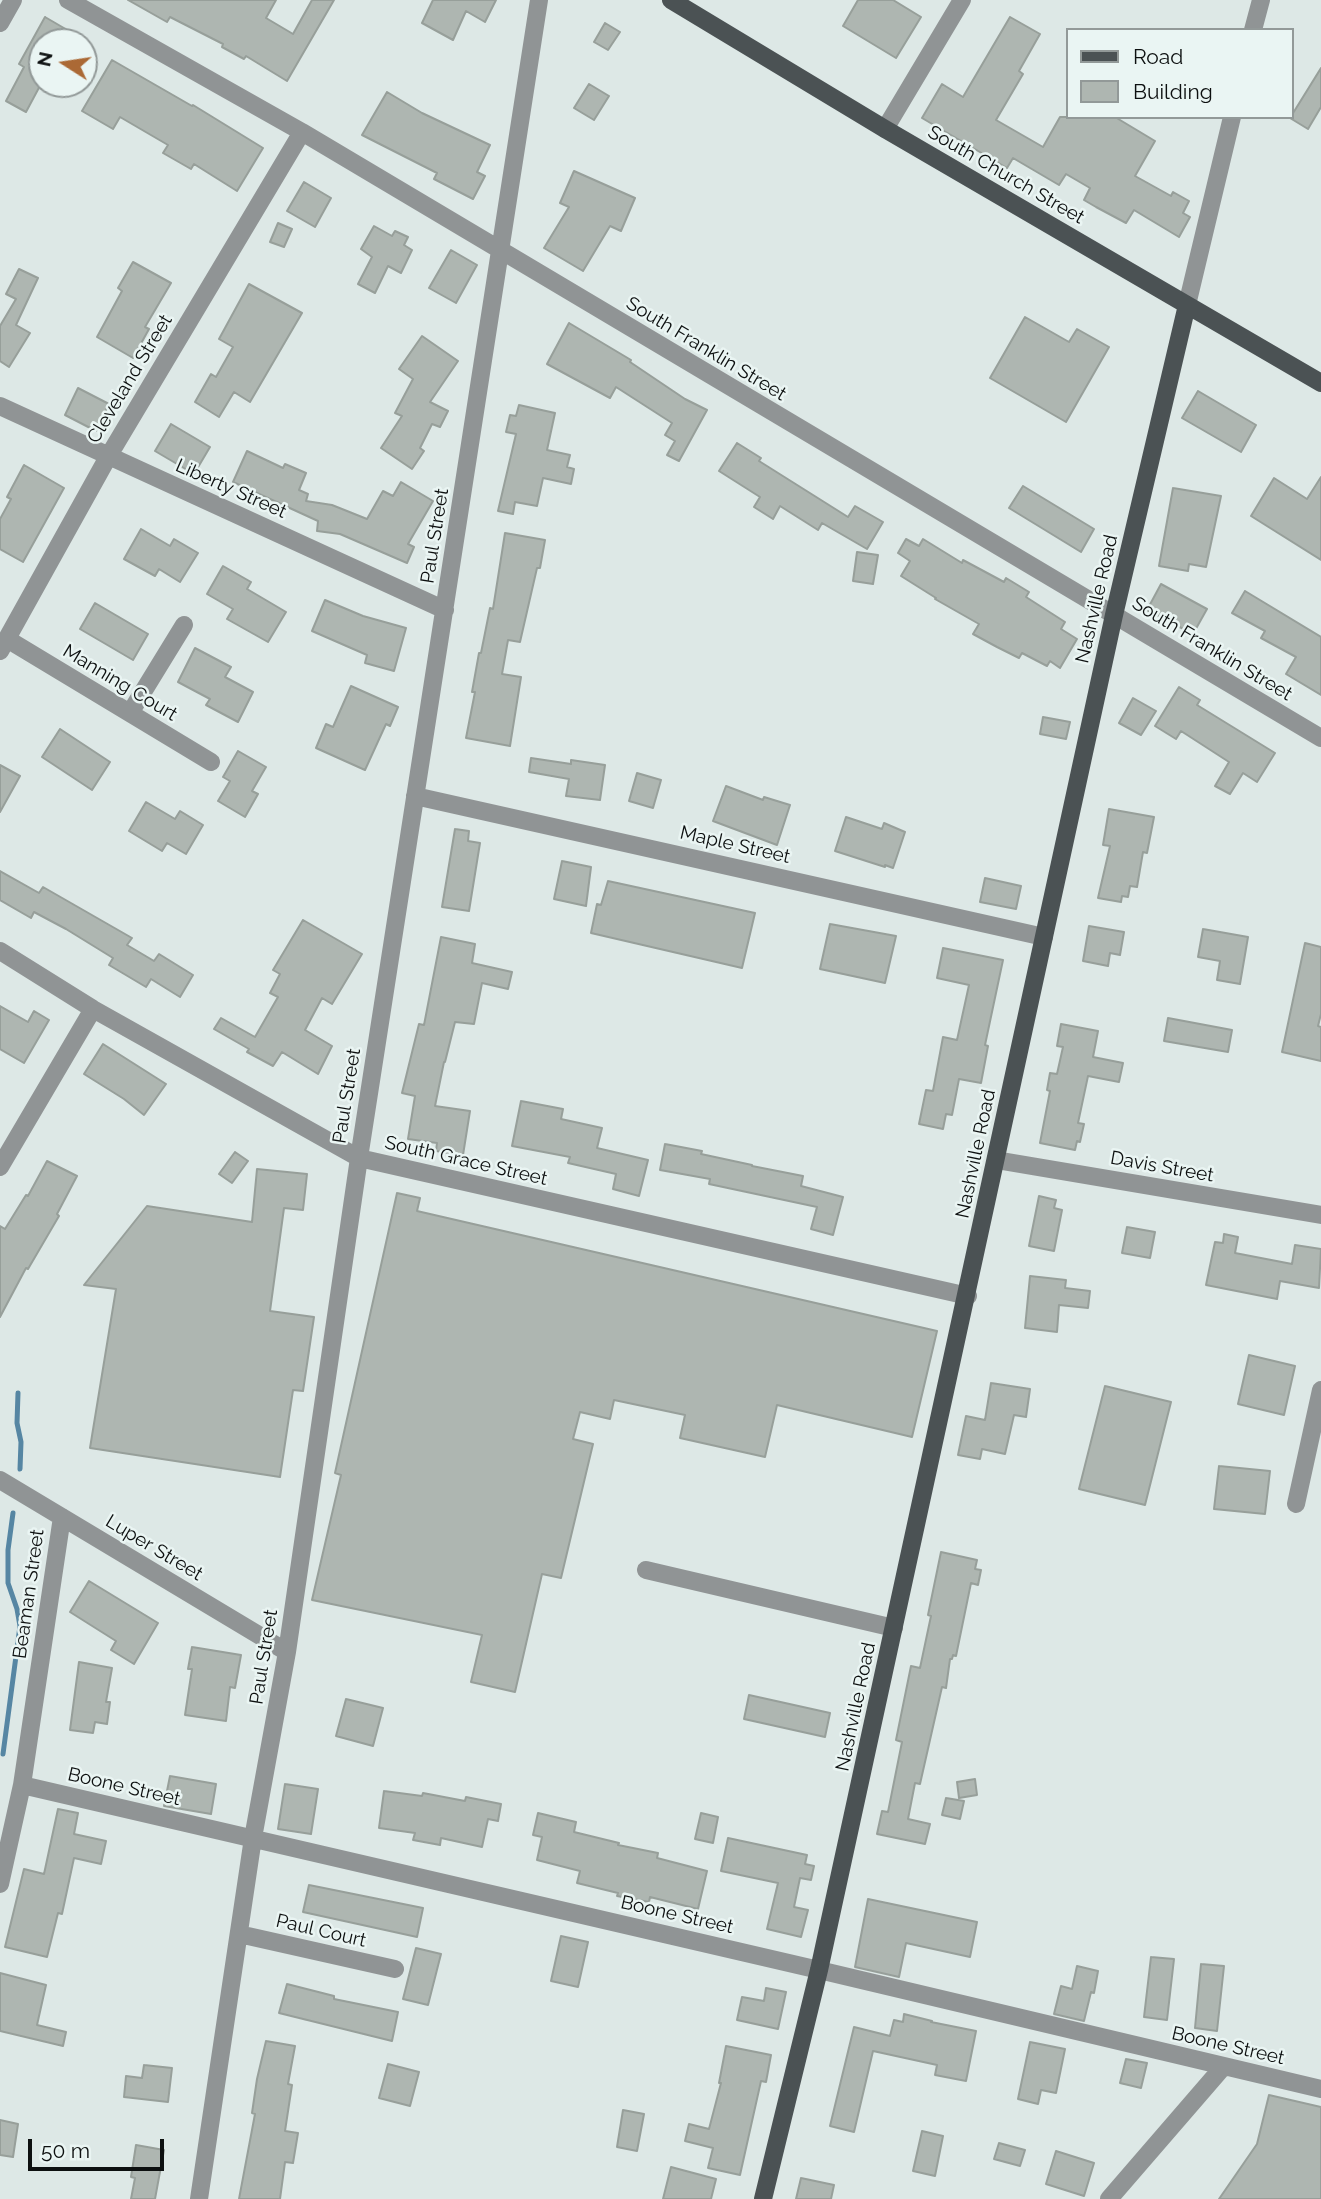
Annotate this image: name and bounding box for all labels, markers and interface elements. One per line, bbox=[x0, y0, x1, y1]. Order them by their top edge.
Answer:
north arrow bbox=[28, 28, 98, 98]
legend bbox=[1066, 28, 1293, 119]
text: Road bbox=[1133, 44, 1183, 69]
text: N bbox=[32, 50, 57, 68]
text: Building bbox=[1133, 79, 1213, 104]
street label: South Church Street bbox=[924, 121, 1088, 229]
street label: South Franklin Street bbox=[622, 292, 790, 406]
street label: Cleveland Street bbox=[83, 311, 177, 447]
street label: Liberty Street bbox=[172, 454, 290, 524]
street label: Paul Street bbox=[416, 487, 454, 585]
street label: Nashville Road bbox=[1071, 533, 1123, 665]
street label: South Franklin Street bbox=[1128, 592, 1296, 706]
street label: Manning Court bbox=[59, 640, 181, 726]
street label: Maple Street bbox=[678, 821, 792, 869]
street label: Paul Street bbox=[328, 1047, 366, 1145]
street label: Nashville Road bbox=[951, 1087, 1001, 1221]
street label: South Grace Street bbox=[383, 1131, 549, 1191]
street label: Davis Street bbox=[1109, 1147, 1215, 1187]
street label: Luper Street bbox=[101, 1510, 207, 1586]
street label: Beaman Street bbox=[9, 1528, 49, 1660]
street label: Paul Street bbox=[245, 1608, 283, 1706]
street label: Nashville Road bbox=[831, 1640, 881, 1774]
street label: Boone Street bbox=[65, 1763, 183, 1811]
street label: Boone Street bbox=[618, 1891, 736, 1939]
street label: Paul Court bbox=[274, 1910, 368, 1952]
street label: Boone Street bbox=[1169, 2022, 1287, 2070]
scale bar bbox=[32, 2126, 168, 2170]
text: 50 m bbox=[41, 2138, 90, 2163]

